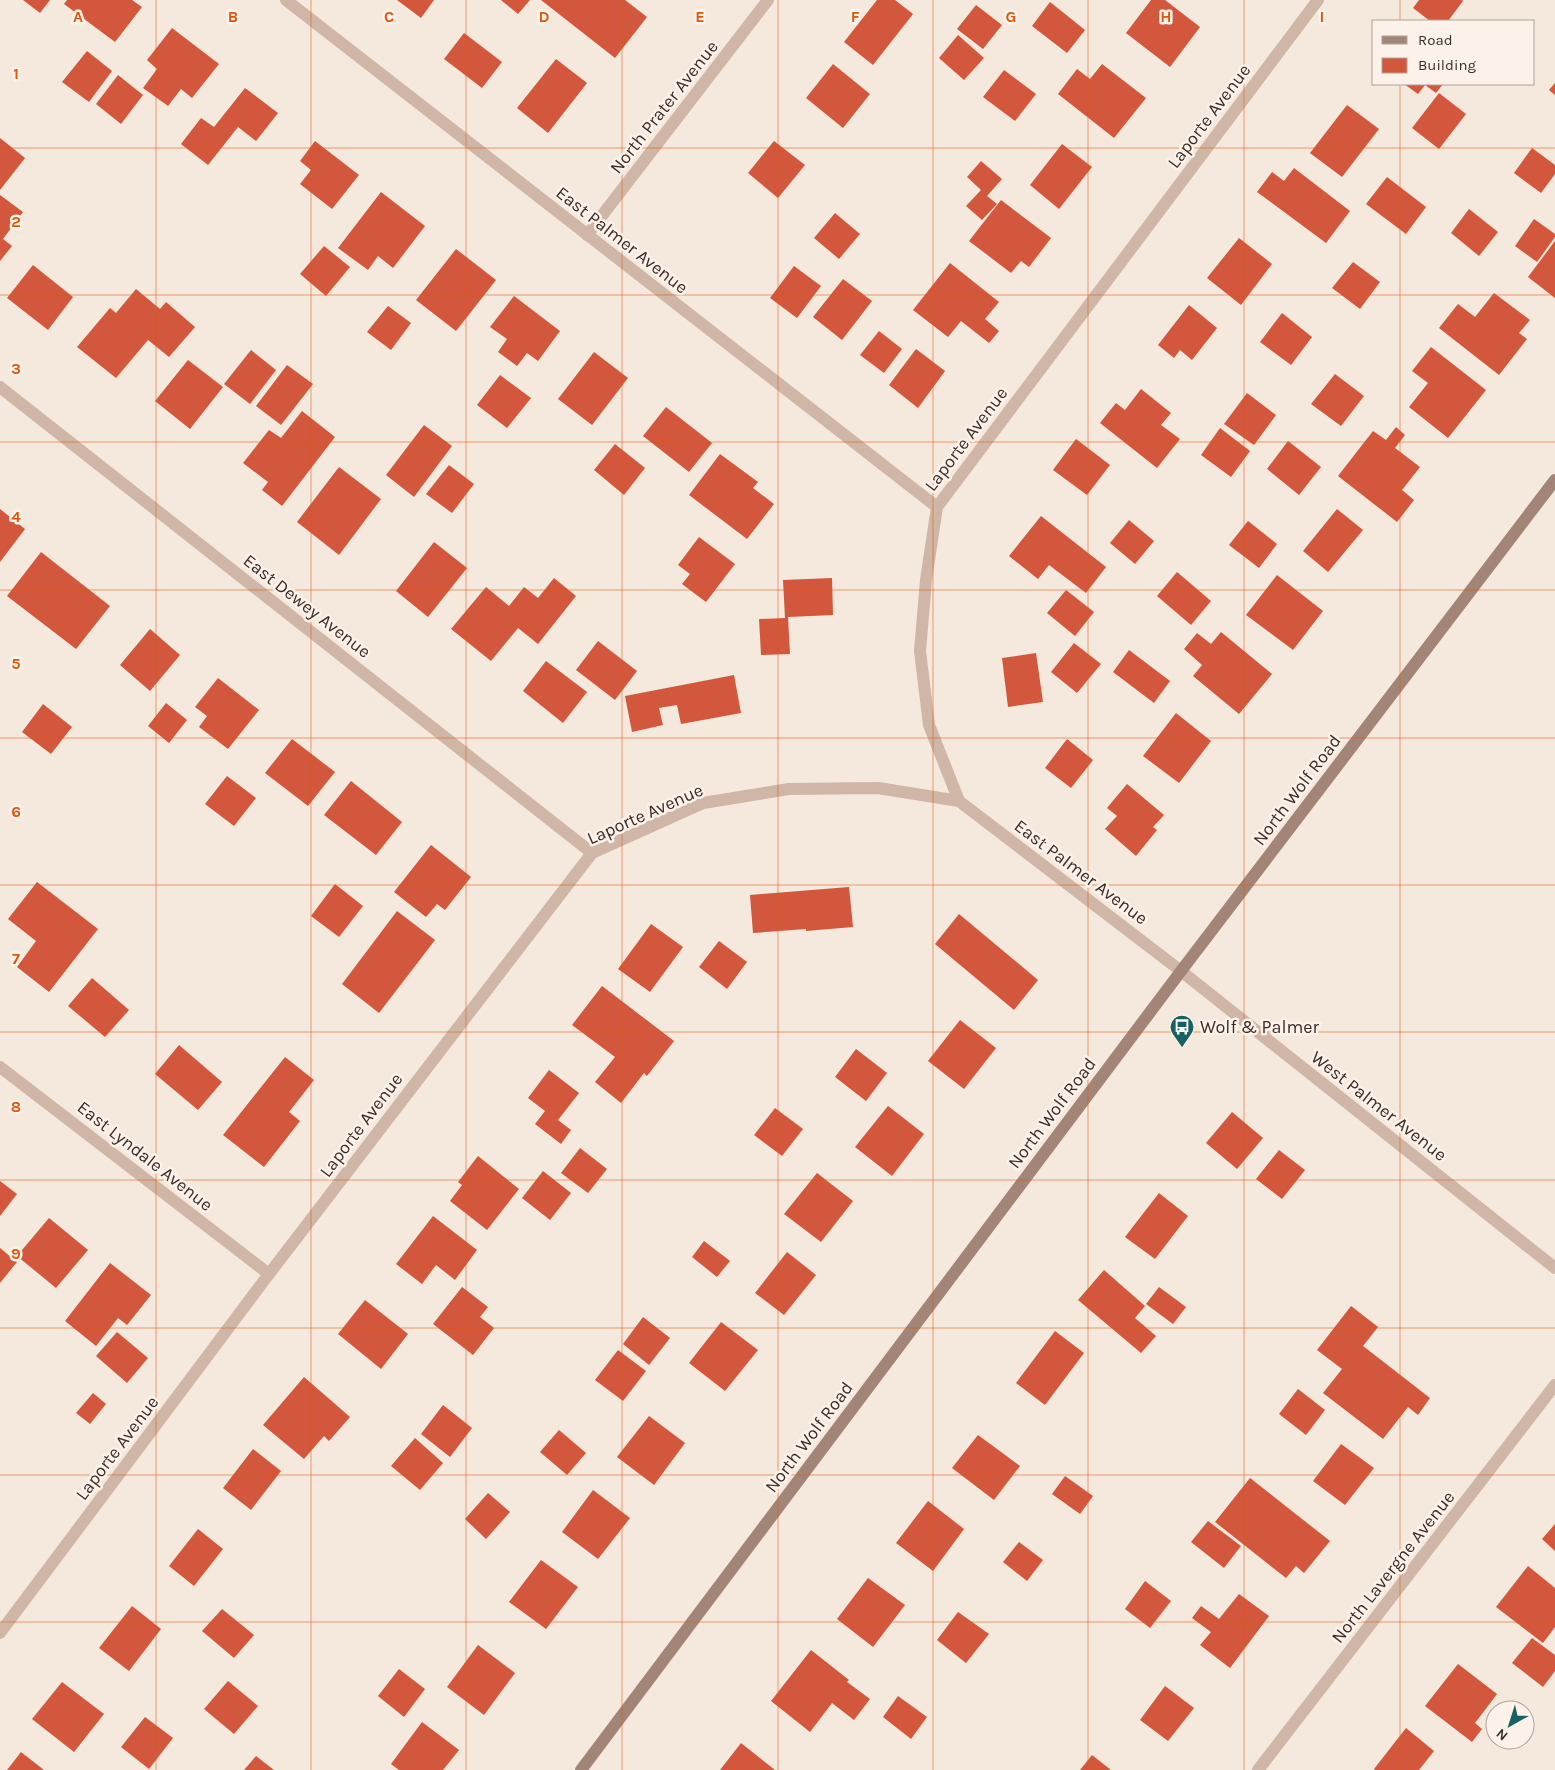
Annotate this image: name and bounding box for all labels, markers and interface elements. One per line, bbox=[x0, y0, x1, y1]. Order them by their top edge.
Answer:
text: A bbox=[73, 7, 83, 26]
text: B bbox=[228, 7, 238, 26]
text: C bbox=[384, 7, 394, 26]
text: D bbox=[539, 7, 550, 26]
text: E bbox=[695, 7, 705, 26]
text: F bbox=[851, 7, 860, 26]
text: G bbox=[1006, 7, 1016, 26]
text: H bbox=[1160, 7, 1172, 26]
text: I bbox=[1320, 7, 1324, 26]
legend bbox=[1372, 20, 1535, 85]
text: Road bbox=[1418, 31, 1453, 49]
street label: North Prater Avenue bbox=[605, 36, 723, 178]
text: Building bbox=[1418, 56, 1476, 74]
street label: Laporte Avenue bbox=[1163, 60, 1255, 172]
text: 1 bbox=[13, 64, 19, 83]
street label: East Palmer Avenue bbox=[552, 182, 692, 298]
text: 2 bbox=[11, 212, 21, 231]
text: 3 bbox=[11, 359, 21, 378]
street label: Laporte Avenue bbox=[920, 383, 1012, 495]
text: 4 bbox=[11, 507, 21, 526]
street label: East Dewey Avenue bbox=[239, 549, 375, 663]
text: 5 bbox=[11, 654, 21, 673]
street label: North Wolf Road bbox=[1248, 730, 1346, 850]
street label: Laporte Avenue bbox=[584, 779, 706, 849]
text: 6 bbox=[11, 802, 21, 821]
street label: East Palmer Avenue bbox=[1010, 815, 1152, 929]
text: 7 bbox=[12, 949, 20, 968]
bus stop icon: Wolf & Palmer bbox=[1169, 1014, 1195, 1048]
place label: Wolf & Palmer bbox=[1200, 1016, 1320, 1038]
street label: West Palmer Avenue bbox=[1307, 1046, 1451, 1166]
street label: North Wolf Road bbox=[1003, 1053, 1101, 1173]
street label: Laporte Avenue bbox=[315, 1069, 407, 1181]
street label: East Lyndale Avenue bbox=[73, 1096, 217, 1216]
text: 8 bbox=[11, 1097, 21, 1116]
text: 9 bbox=[11, 1244, 21, 1263]
street label: North Wolf Road bbox=[760, 1377, 858, 1497]
street label: Laporte Avenue bbox=[71, 1392, 163, 1504]
street label: North Lavergne Avenue bbox=[1327, 1486, 1459, 1648]
north arrow bbox=[1485, 1700, 1535, 1750]
text: N bbox=[1493, 1725, 1511, 1744]

